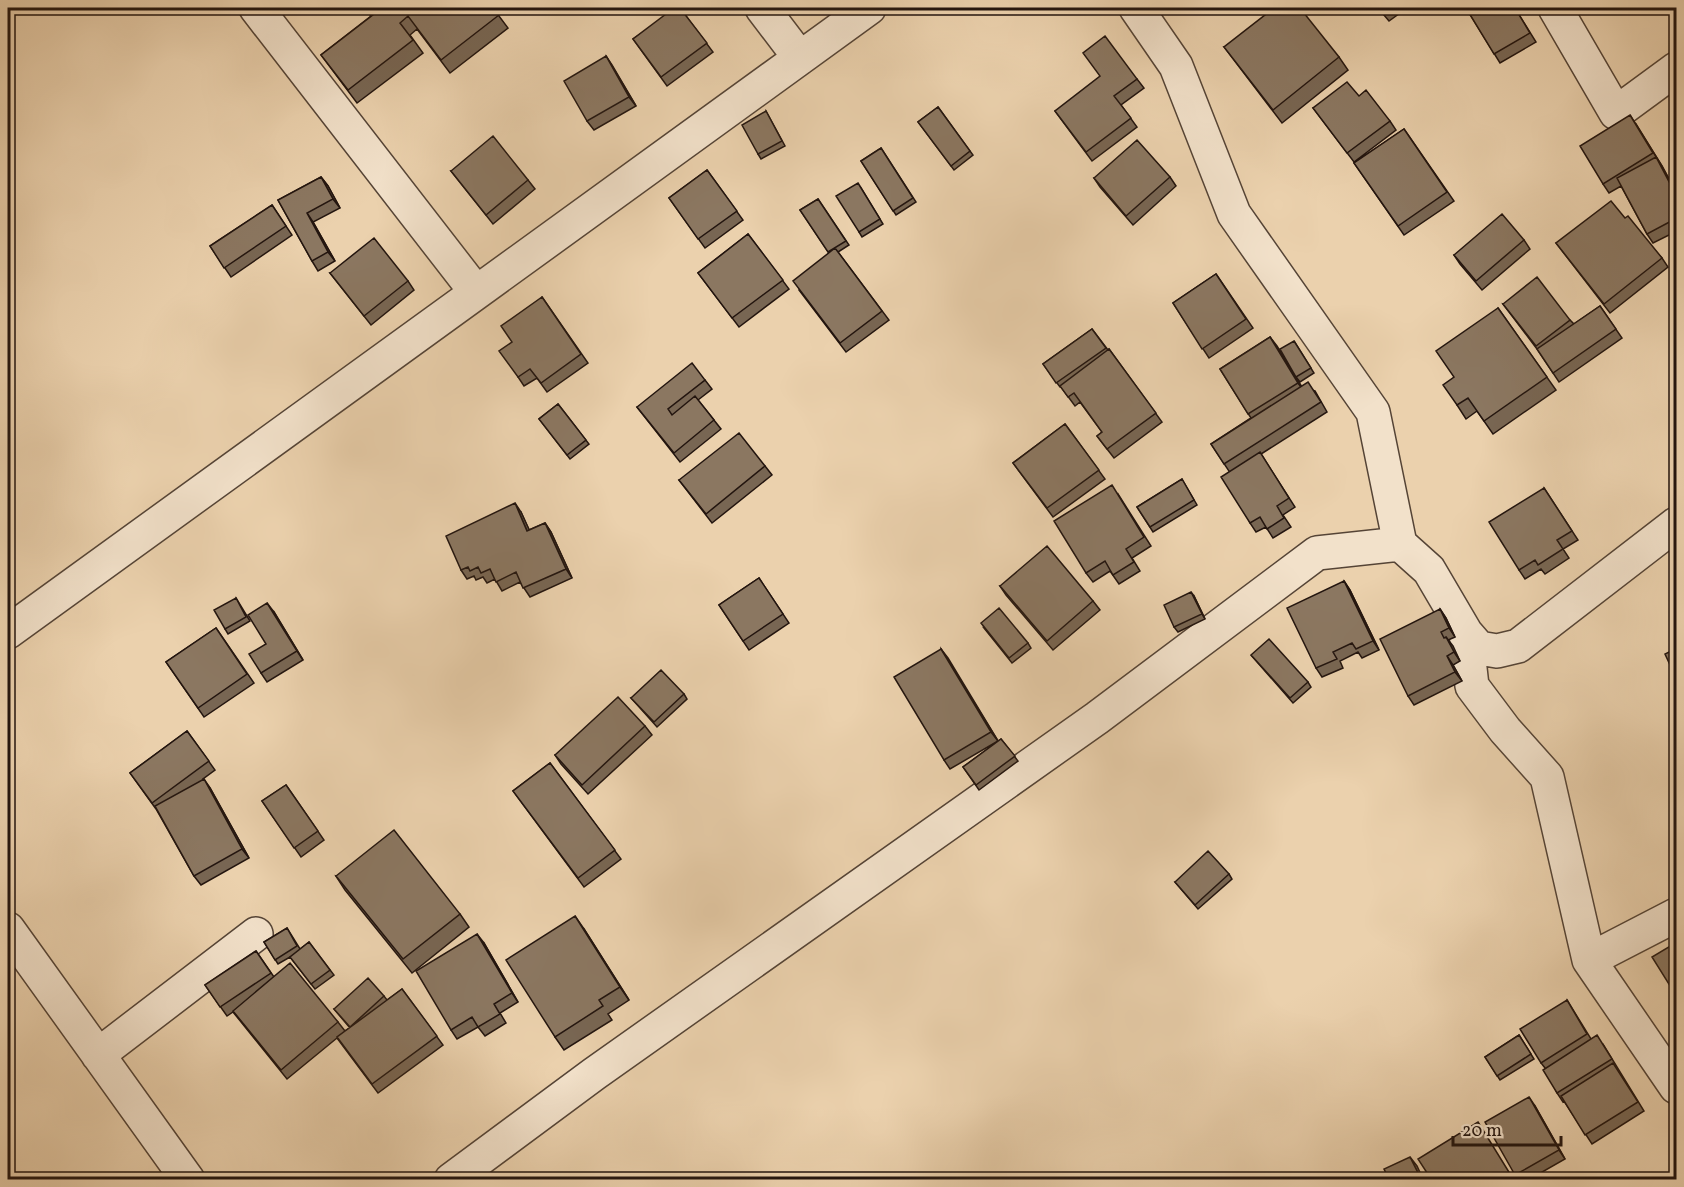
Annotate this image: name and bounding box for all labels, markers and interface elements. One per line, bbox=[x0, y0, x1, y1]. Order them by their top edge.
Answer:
scale bar bbox=[1453, 1109, 1561, 1147]
text: 20 m bbox=[1462, 1119, 1502, 1144]

